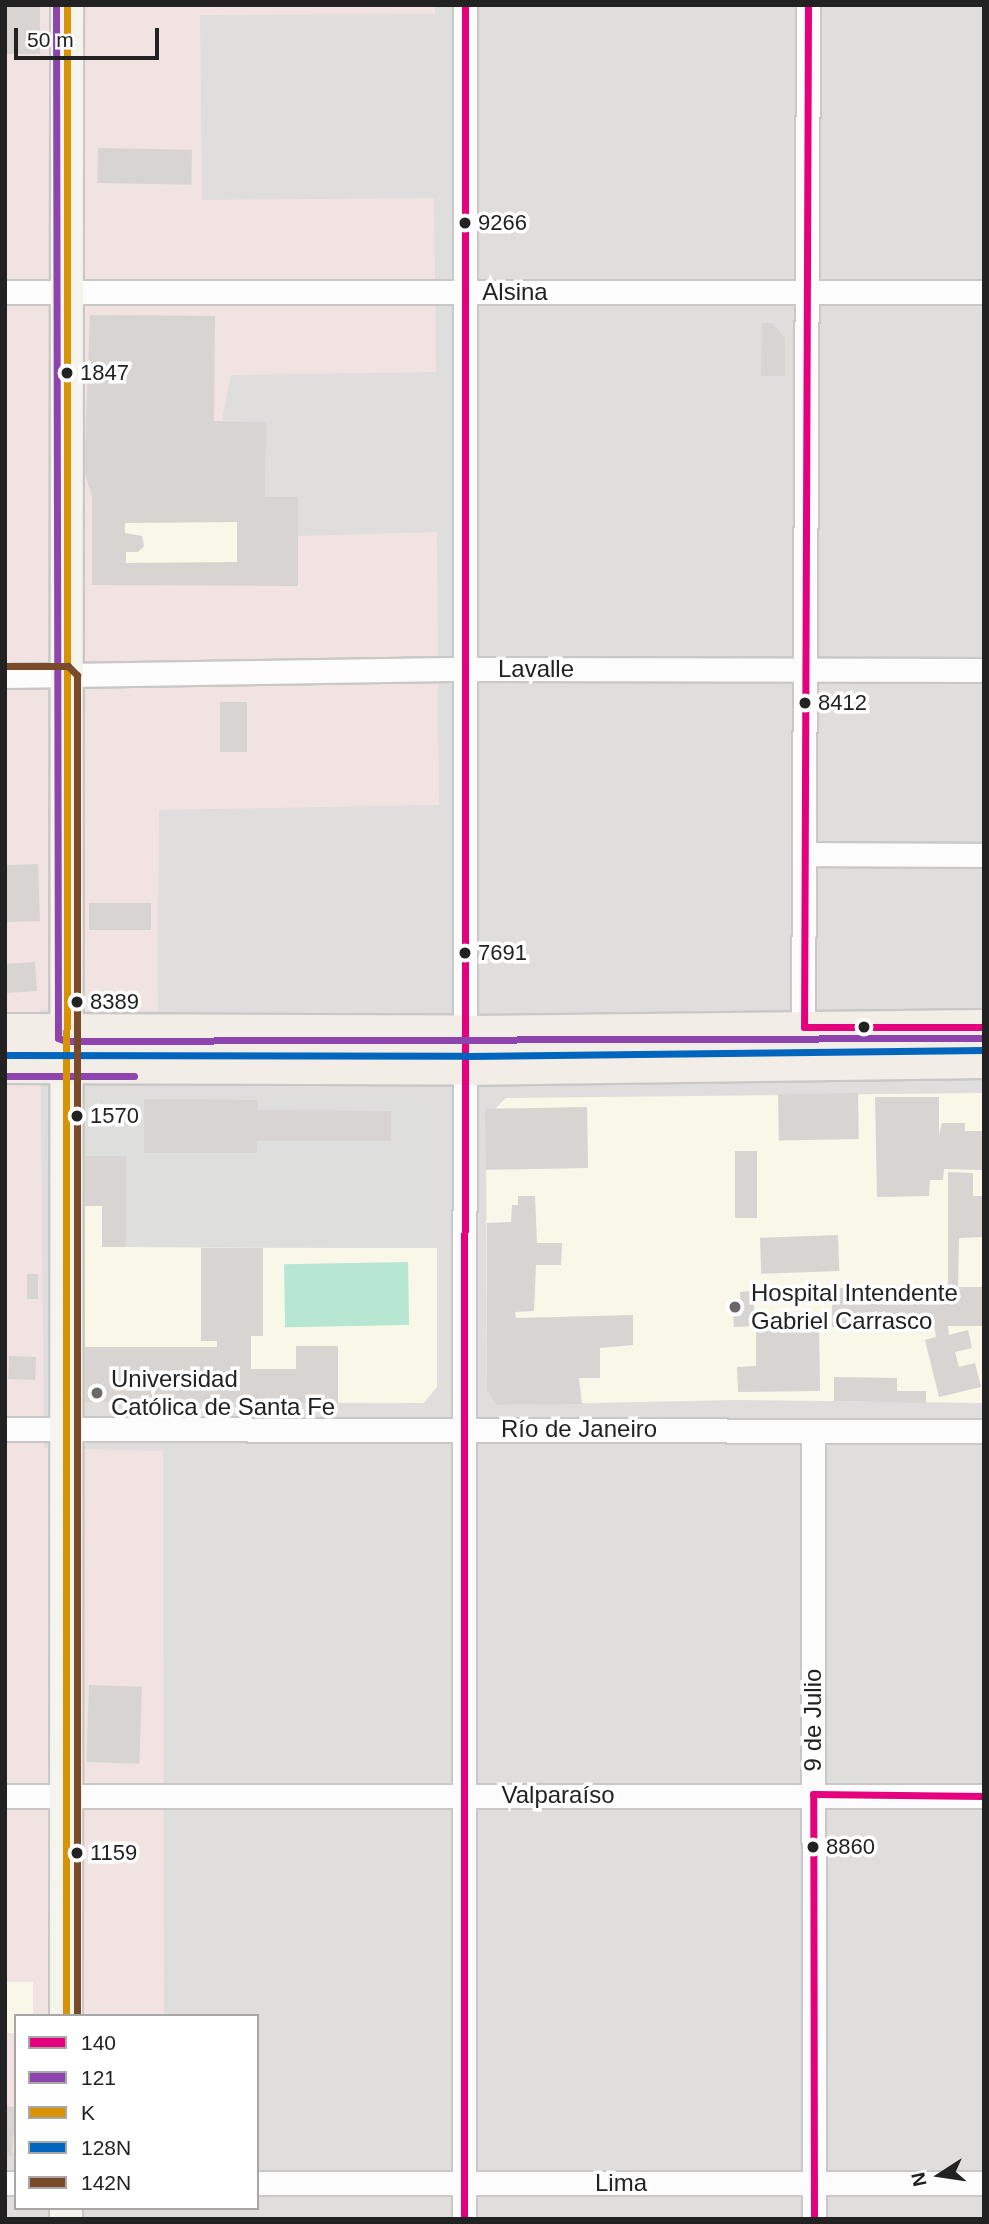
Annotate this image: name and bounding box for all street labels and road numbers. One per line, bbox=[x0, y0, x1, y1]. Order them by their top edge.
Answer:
street label: Alsina bbox=[482, 278, 548, 306]
street label: Lavalle bbox=[498, 655, 574, 683]
street label: Río de Janeiro bbox=[501, 1415, 657, 1443]
street label: 9 de Julio bbox=[799, 1669, 827, 1771]
street label: Valparaíso bbox=[502, 1781, 614, 1809]
street label: Lima bbox=[595, 2169, 647, 2197]

